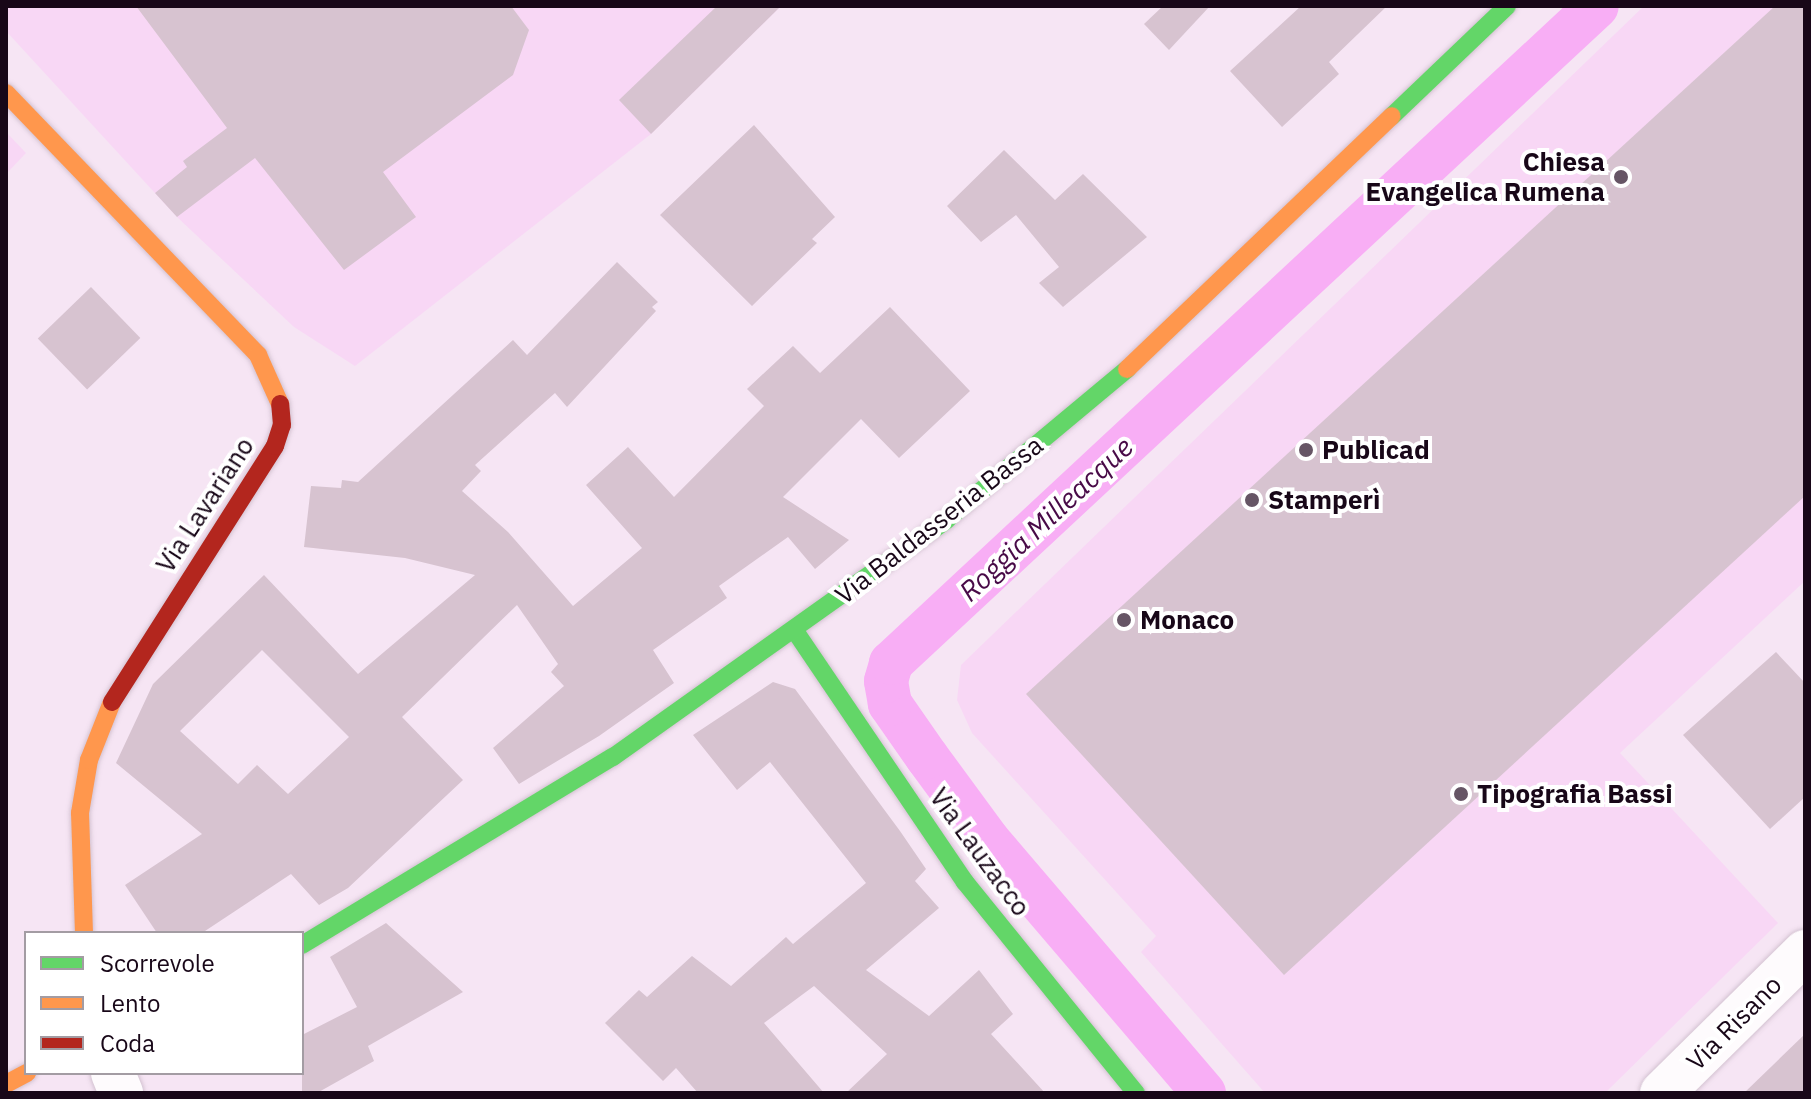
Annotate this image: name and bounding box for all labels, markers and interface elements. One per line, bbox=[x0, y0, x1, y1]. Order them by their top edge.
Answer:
place label: Chiesa Evangelica Rumena bbox=[1366, 146, 1605, 208]
marker: Chiesa Evangelica Rumena bbox=[1612, 168, 1630, 186]
street label: Via Baldasseria Bassa bbox=[829, 429, 1049, 611]
water label: Roggia Milleacque bbox=[952, 430, 1140, 608]
street label: Via Lavariano bbox=[150, 432, 260, 578]
place label: Publicad bbox=[1322, 434, 1430, 466]
marker: Publicad bbox=[1297, 441, 1315, 459]
place label: Stamperì bbox=[1268, 484, 1380, 516]
marker: Stamperì bbox=[1243, 491, 1261, 509]
place label: Monaco bbox=[1140, 604, 1234, 636]
marker: Monaco bbox=[1115, 611, 1133, 629]
place label: Tipografia Bassi bbox=[1477, 778, 1673, 810]
street label: Via Lauzacco bbox=[923, 782, 1037, 922]
marker: Tipografia Bassi bbox=[1452, 785, 1470, 803]
legend bbox=[24, 931, 304, 1075]
text: Scorrevole bbox=[100, 947, 215, 979]
street label: Via Risano bbox=[1680, 969, 1788, 1077]
text: Lento bbox=[100, 987, 160, 1019]
text: Coda bbox=[100, 1027, 155, 1059]

